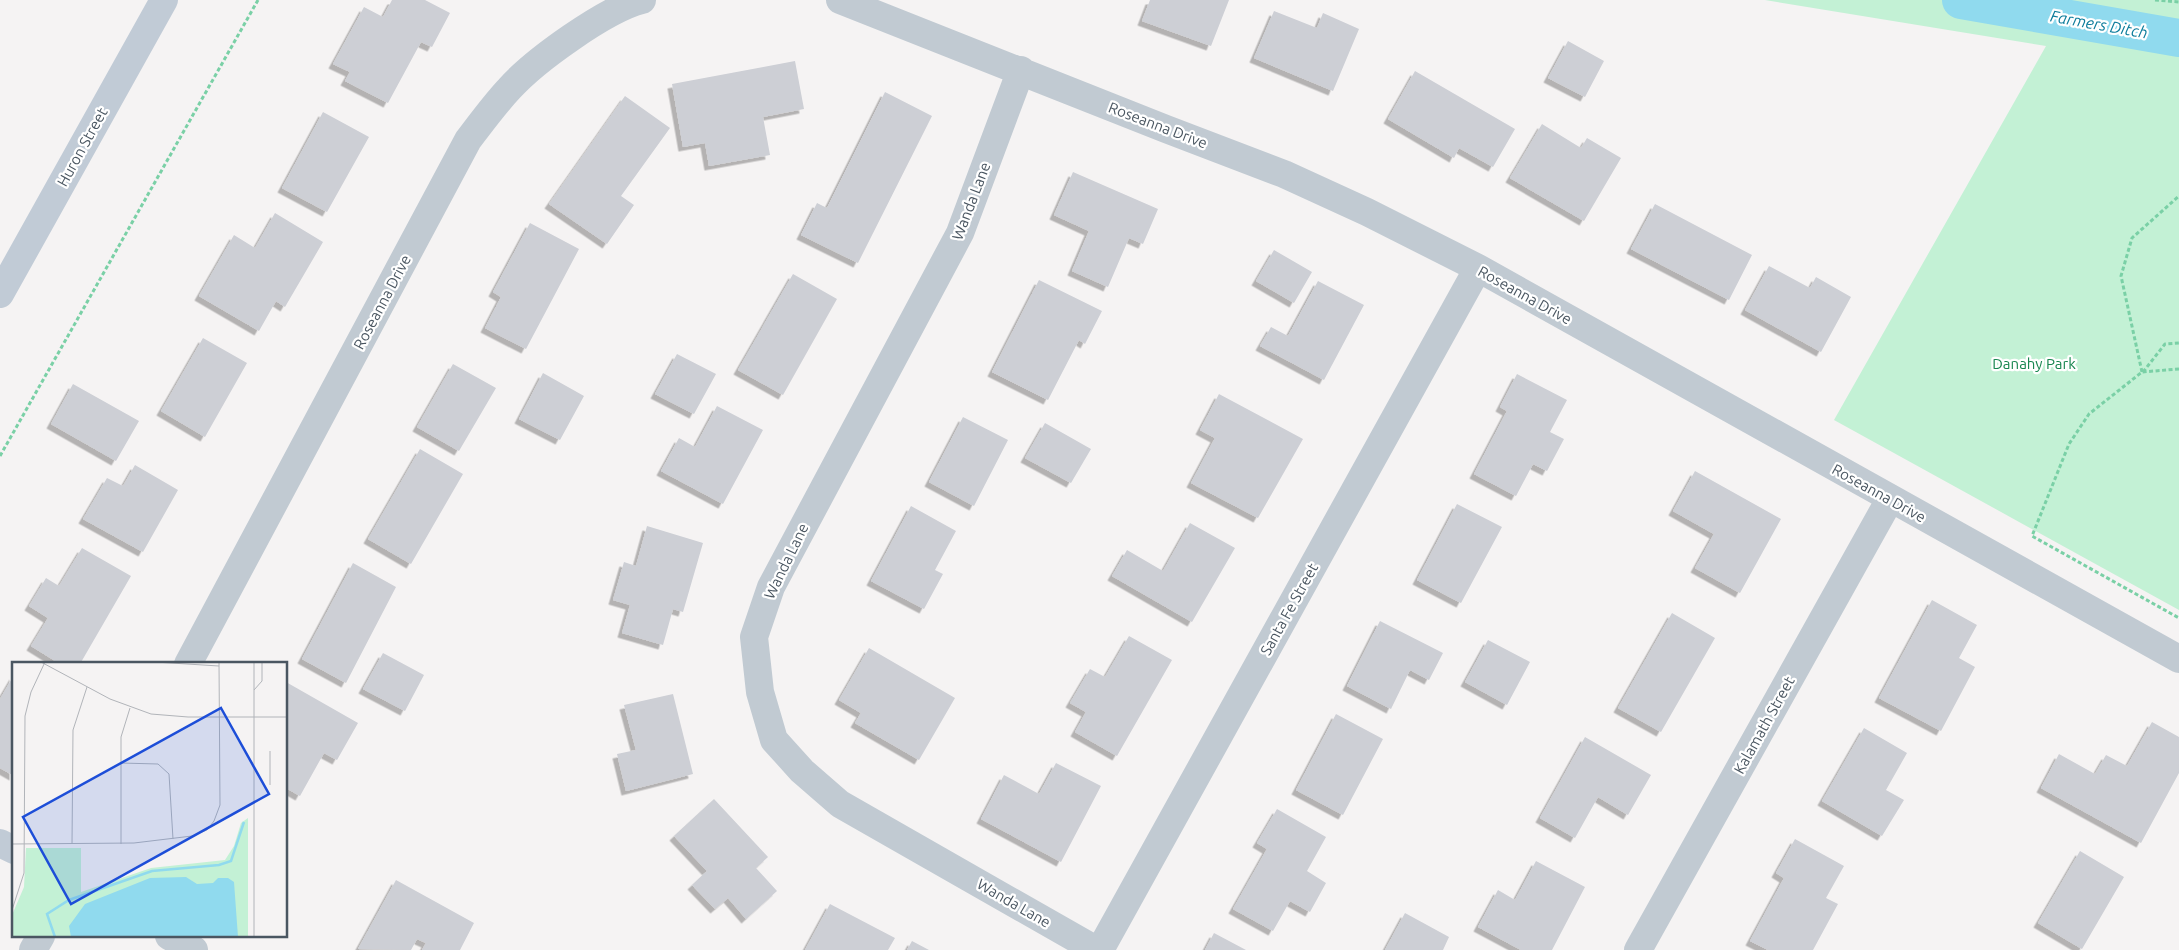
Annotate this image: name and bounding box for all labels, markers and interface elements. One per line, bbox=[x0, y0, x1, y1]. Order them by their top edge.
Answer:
water label: Farmers Ditch bbox=[2049, 7, 2149, 41]
street label: Roseanna Drive bbox=[1106, 98, 1210, 152]
street label: Huron Street bbox=[53, 105, 111, 189]
street label: Wanda Lane bbox=[948, 160, 994, 242]
street label: Roseanna Drive bbox=[350, 252, 414, 352]
street label: Roseanna Drive bbox=[1475, 262, 1575, 328]
park label: Danahy Park bbox=[1992, 355, 2076, 372]
street label: Roseanna Drive bbox=[1829, 460, 1929, 526]
street label: Wanda Lane bbox=[760, 520, 812, 602]
street label: Santa Fe Street bbox=[1257, 560, 1321, 658]
inset map bbox=[12, 662, 288, 938]
street label: Kalamath Street bbox=[1730, 673, 1798, 777]
street label: Wanda Lane bbox=[974, 875, 1054, 931]

